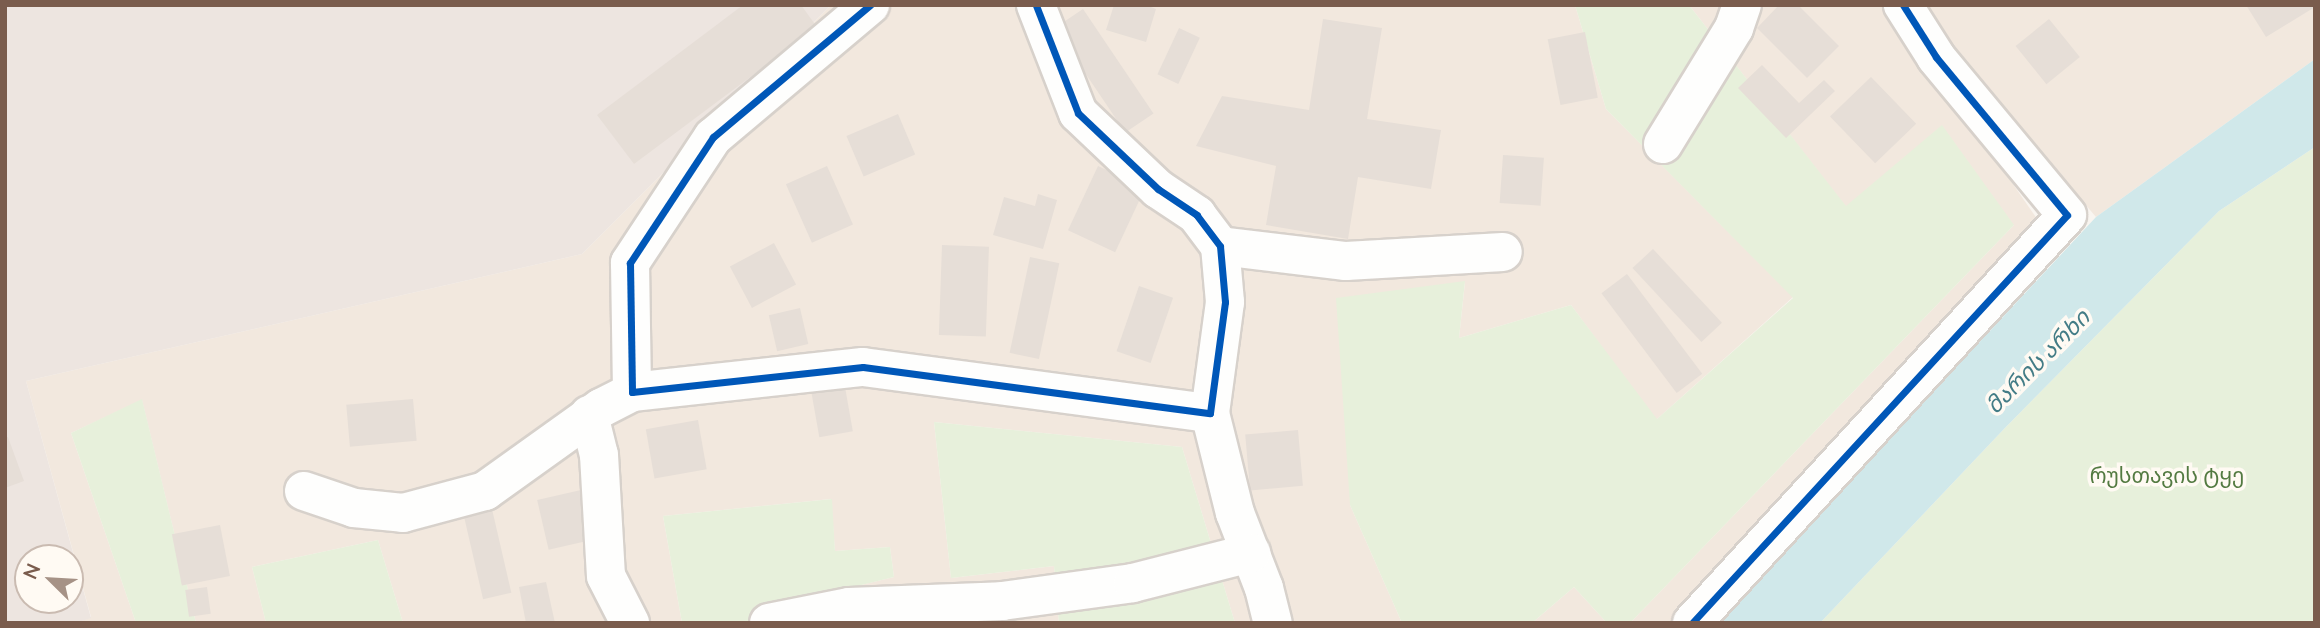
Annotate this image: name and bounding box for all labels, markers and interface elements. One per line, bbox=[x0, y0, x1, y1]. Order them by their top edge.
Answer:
water label: მარის არხი bbox=[1979, 303, 2095, 419]
park label: რუსთავის ტყე bbox=[2090, 462, 2244, 488]
north arrow bbox=[14, 544, 84, 614]
text: N bbox=[18, 560, 45, 582]

